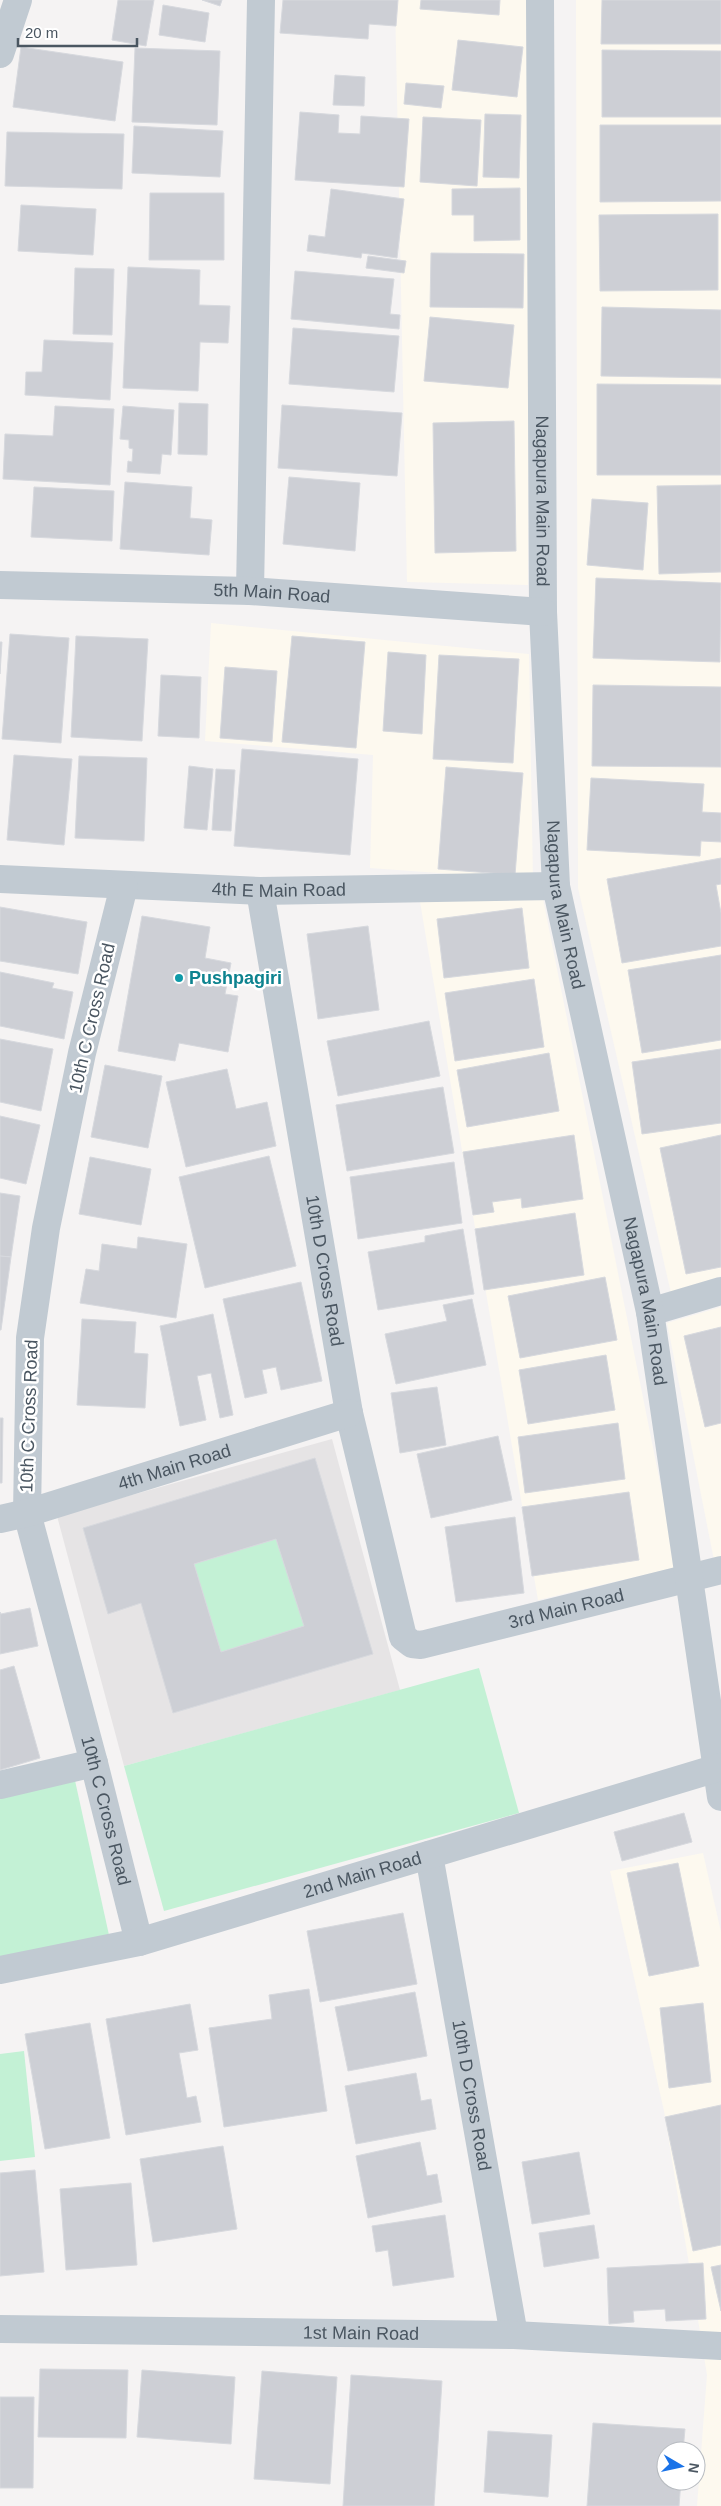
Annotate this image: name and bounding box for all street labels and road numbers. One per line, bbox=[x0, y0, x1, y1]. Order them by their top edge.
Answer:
street label: Nagapura Main Road bbox=[532, 415, 553, 587]
street label: 5th Main Road bbox=[213, 580, 331, 607]
street label: Nagapura Main Road bbox=[543, 820, 588, 991]
street label: 4th E Main Road bbox=[211, 879, 346, 901]
street label: 10th C Cross Road bbox=[65, 941, 119, 1095]
street label: 10th D Cross Road bbox=[302, 1193, 347, 1348]
street label: Nagapura Main Road bbox=[619, 1215, 671, 1387]
street label: 10th C Cross Road bbox=[16, 1339, 42, 1493]
street label: 4th Main Road bbox=[115, 1440, 233, 1494]
street label: 3rd Main Road bbox=[506, 1585, 626, 1633]
street label: 10th C Cross Road bbox=[77, 1734, 134, 1887]
street label: 2nd Main Road bbox=[301, 1848, 424, 1902]
street label: 10th D Cross Road bbox=[448, 2018, 495, 2172]
street label: 1st Main Road bbox=[303, 2323, 419, 2344]

